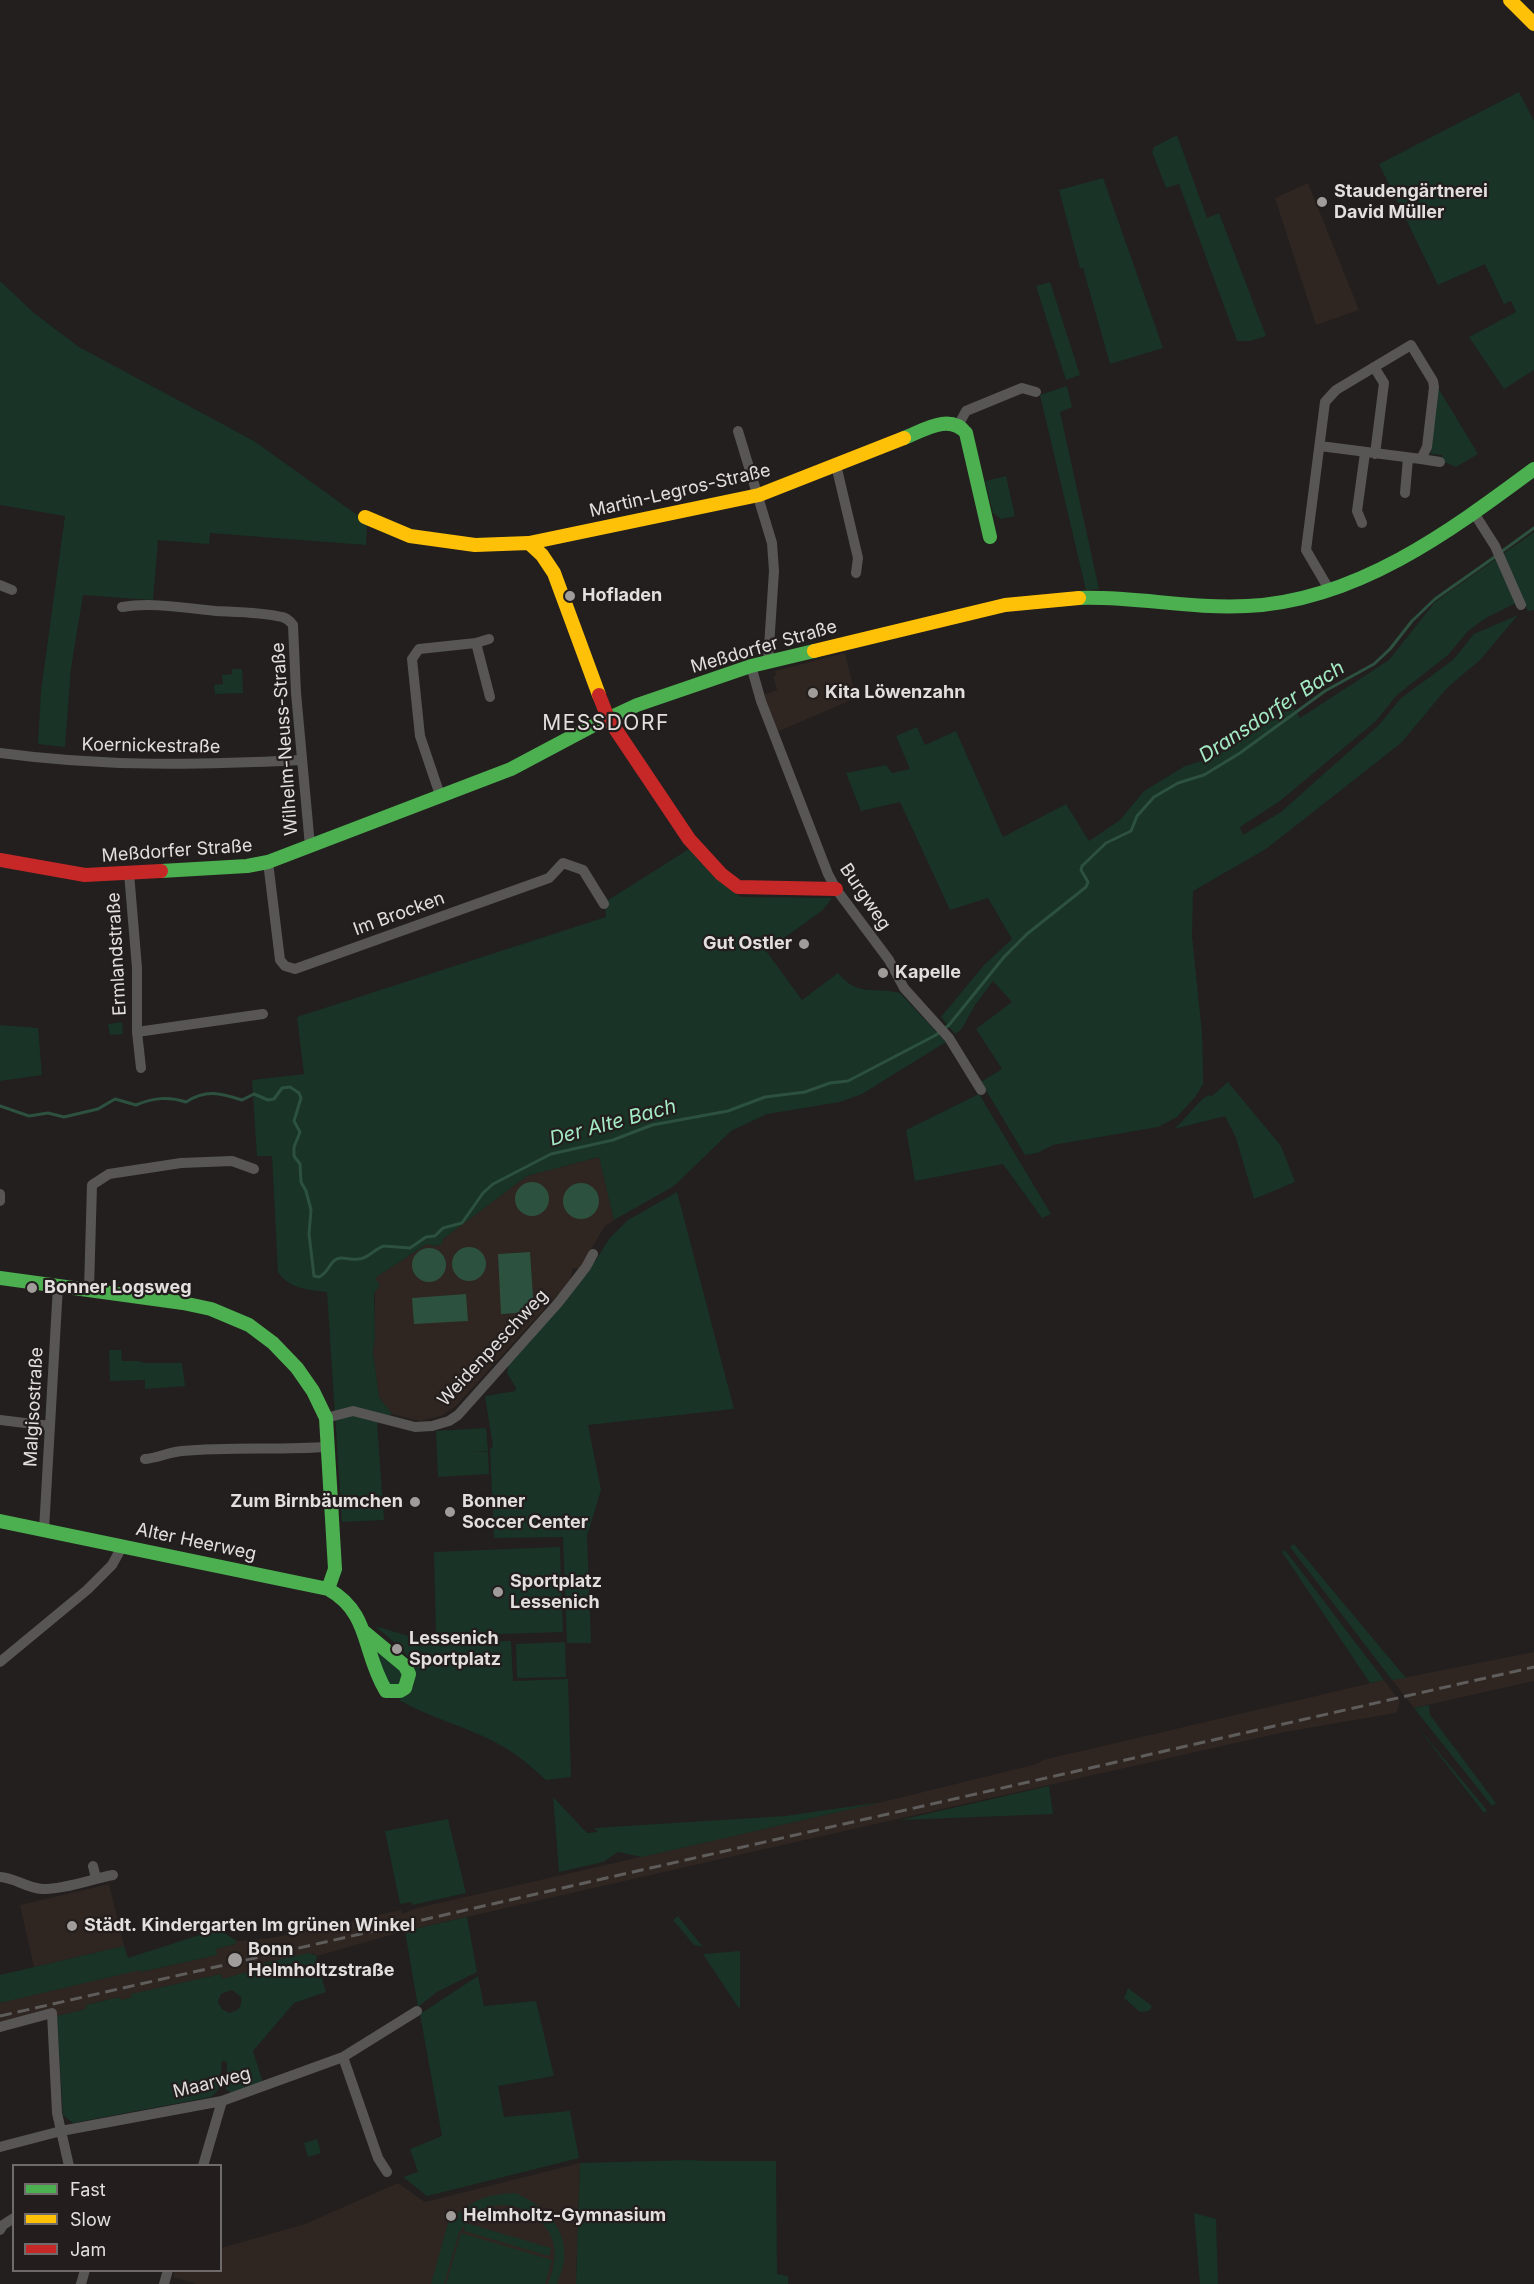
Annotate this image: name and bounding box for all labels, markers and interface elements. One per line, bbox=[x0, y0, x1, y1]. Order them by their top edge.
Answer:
place label: Staudengärtnerei David Müller bbox=[1334, 181, 1488, 224]
marker: Staudengärtnerei David Müller bbox=[1315, 195, 1329, 209]
street label: Martin-Legros-Straße bbox=[587, 460, 773, 522]
place label: Hofladen bbox=[582, 585, 662, 607]
marker: Hofladen bbox=[563, 589, 577, 603]
street label: Meßdorfer Straße bbox=[688, 616, 840, 678]
street label: Wilhelm-Neuss-Straße bbox=[267, 642, 303, 836]
water label: Dransdorfer Bach bbox=[1195, 656, 1349, 768]
place label: Kita Löwenzahn bbox=[825, 682, 965, 704]
marker: Kita Löwenzahn bbox=[806, 686, 820, 700]
district label: MESSDORF bbox=[542, 711, 670, 737]
street label: Koernickestraße bbox=[81, 734, 221, 758]
street label: Meßdorfer Straße bbox=[101, 835, 253, 867]
street label: Burgweg bbox=[835, 860, 895, 934]
street label: Im Brocken bbox=[350, 888, 448, 940]
street label: Ermlandstraße bbox=[103, 892, 131, 1016]
place label: Gut Ostler bbox=[703, 933, 792, 955]
marker: Gut Ostler bbox=[797, 937, 811, 951]
place label: Kapelle bbox=[895, 962, 961, 984]
marker: Kapelle bbox=[876, 966, 890, 980]
water label: Der Alte Bach bbox=[547, 1095, 679, 1151]
place label: Bonner Logsweg bbox=[44, 1277, 191, 1299]
marker: Bonner Logsweg bbox=[25, 1281, 39, 1295]
street label: Weidenpeschweg bbox=[433, 1285, 553, 1411]
street label: Malgisostraße bbox=[20, 1346, 48, 1468]
place label: Zum Birnbäumchen bbox=[230, 1491, 403, 1513]
place label: Bonner Soccer Center bbox=[462, 1491, 588, 1534]
marker: Zum Birnbäumchen bbox=[408, 1495, 422, 1509]
marker: Bonner Soccer Center bbox=[443, 1505, 457, 1519]
street label: Alter Heerweg bbox=[134, 1519, 258, 1565]
place label: Sportplatz Lessenich bbox=[510, 1571, 602, 1614]
marker: Sportplatz Lessenich bbox=[491, 1585, 505, 1599]
place label: Lessenich Sportplatz bbox=[409, 1628, 501, 1670]
marker: Lessenich Sportplatz bbox=[390, 1642, 404, 1656]
place label: Städt. Kindergarten Im grünen Winkel bbox=[84, 1915, 415, 1937]
marker: Städt. Kindergarten Im grünen Winkel bbox=[65, 1919, 79, 1933]
place label: Bonn Helmholtzstraße bbox=[248, 1939, 395, 1982]
marker: Bonn Helmholtzstraße bbox=[226, 1951, 244, 1969]
street label: Maarweg bbox=[171, 2063, 253, 2103]
legend bbox=[12, 2164, 222, 2272]
text: Fast bbox=[70, 2179, 106, 2200]
place label: Helmholtz-Gymnasium bbox=[463, 2205, 666, 2227]
text: Slow bbox=[70, 2209, 111, 2230]
marker: Helmholtz-Gymnasium bbox=[444, 2209, 458, 2223]
text: Jam bbox=[70, 2239, 106, 2260]

